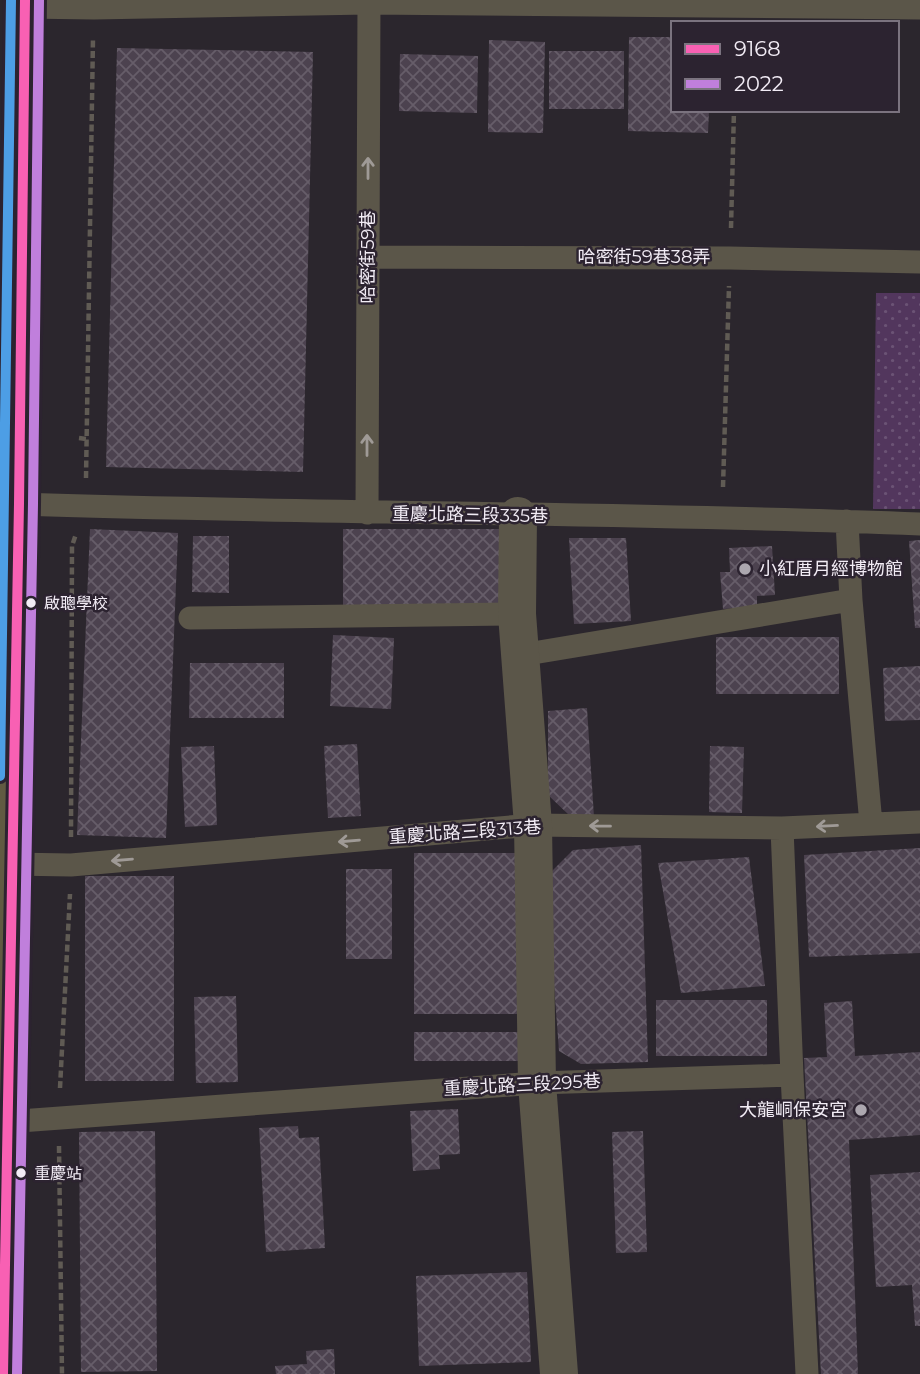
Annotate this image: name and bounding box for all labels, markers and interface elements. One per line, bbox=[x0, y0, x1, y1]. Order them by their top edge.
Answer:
legend bbox=[671, 21, 899, 112]
text: 9168 bbox=[734, 36, 781, 61]
text: 2022 bbox=[734, 71, 784, 96]
one-way arrow bbox=[361, 157, 375, 180]
street label: 哈密街59巷 bbox=[357, 210, 379, 304]
street label: 哈密街59巷38弄 bbox=[578, 246, 710, 268]
one-way arrow bbox=[360, 434, 374, 457]
street label: 重慶北路三段335巷 bbox=[392, 503, 548, 527]
place label: 小紅厝月經博物館 bbox=[759, 558, 903, 580]
marker: 小紅厝月經博物館 bbox=[737, 561, 753, 577]
place label: 啟聰學校 bbox=[44, 594, 108, 613]
marker: 啟聰學校 bbox=[24, 596, 38, 610]
street label: 重慶北路三段313巷 bbox=[388, 816, 542, 848]
one-way arrow bbox=[589, 819, 612, 833]
one-way arrow bbox=[816, 820, 839, 833]
one-way arrow bbox=[338, 835, 360, 848]
one-way arrow bbox=[111, 854, 134, 867]
street label: 重慶北路三段295巷 bbox=[443, 1070, 601, 1100]
place label: 大龍峒保安宮 bbox=[739, 1099, 847, 1121]
marker: 大龍峒保安宮 bbox=[853, 1102, 869, 1118]
place label: 重慶站 bbox=[34, 1164, 82, 1183]
marker: 重慶站 bbox=[14, 1166, 28, 1180]

